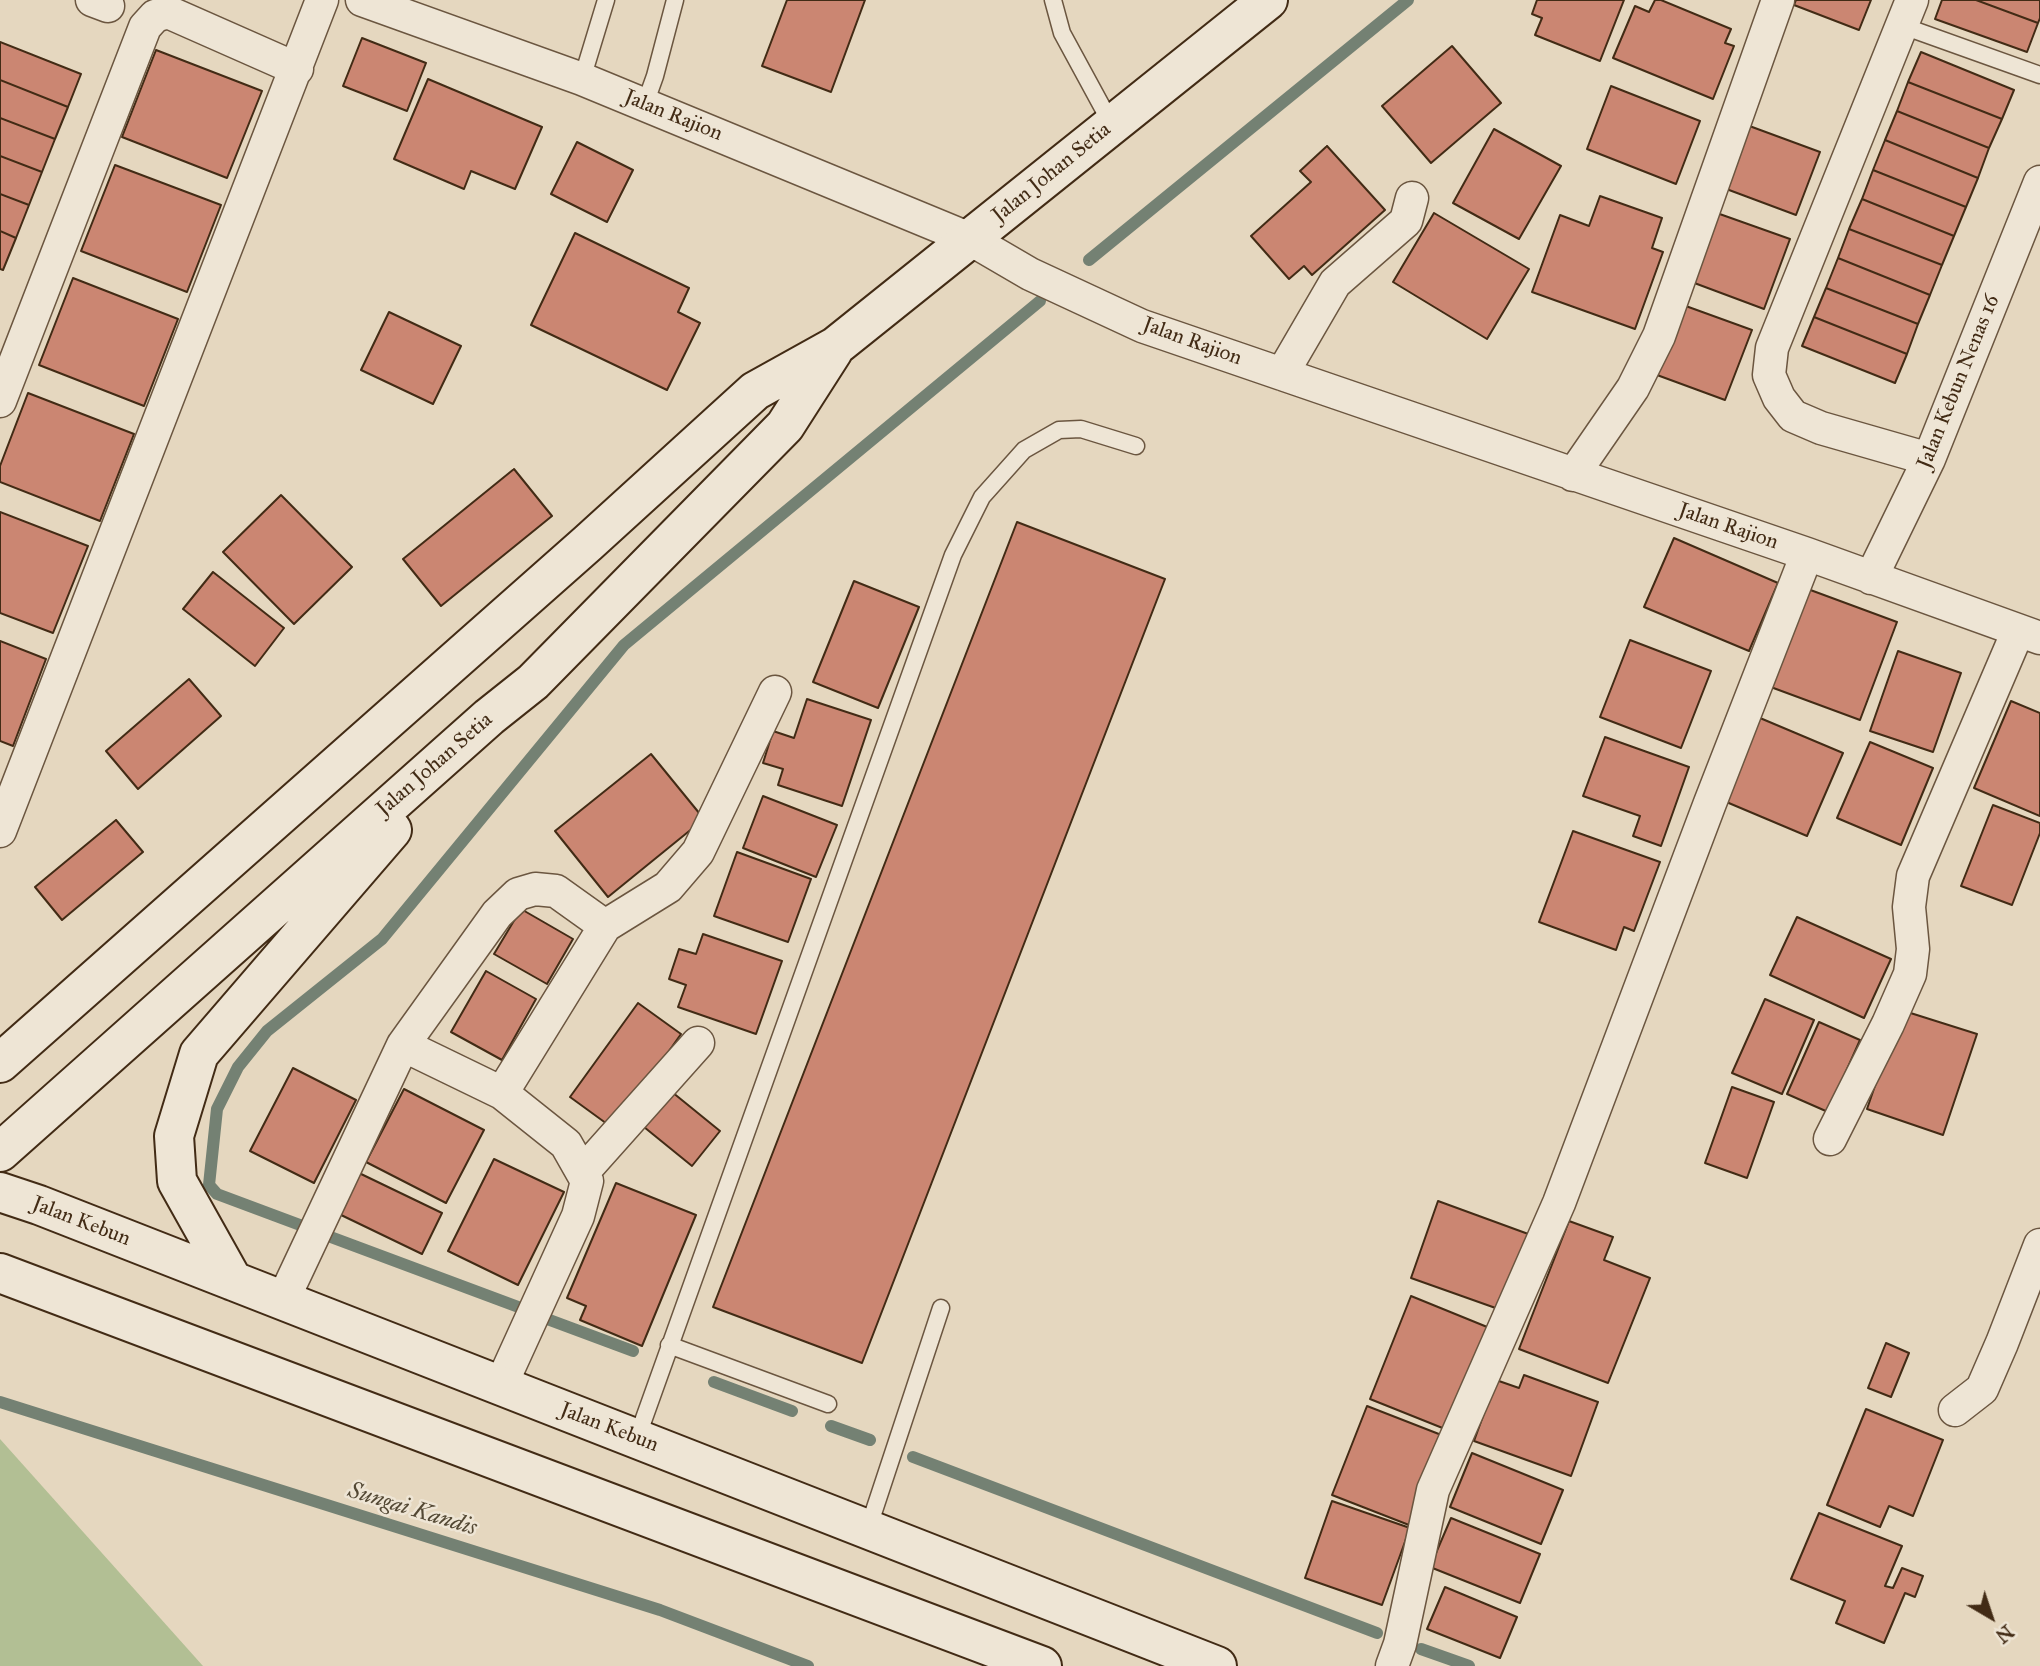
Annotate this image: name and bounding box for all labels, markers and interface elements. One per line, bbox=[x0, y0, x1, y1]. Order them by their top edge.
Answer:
street label: Jalan Rajion bbox=[620, 85, 726, 147]
street label: Jalan Johan Setia bbox=[988, 117, 1116, 229]
street label: Jalan Kebun Nenas 16 bbox=[1913, 291, 2005, 473]
street label: Jalan Rajion bbox=[1139, 312, 1245, 372]
street label: Jalan Rajion bbox=[1675, 498, 1781, 556]
street label: Jalan Johan Setia bbox=[372, 708, 498, 822]
street label: Jalan Kebun bbox=[28, 1192, 134, 1252]
street label: Jalan Kebun bbox=[556, 1398, 662, 1458]
water label: Sungai Kandis bbox=[344, 1477, 480, 1543]
north arrow bbox=[1956, 1582, 2026, 1652]
text: N bbox=[1991, 1620, 2018, 1648]

